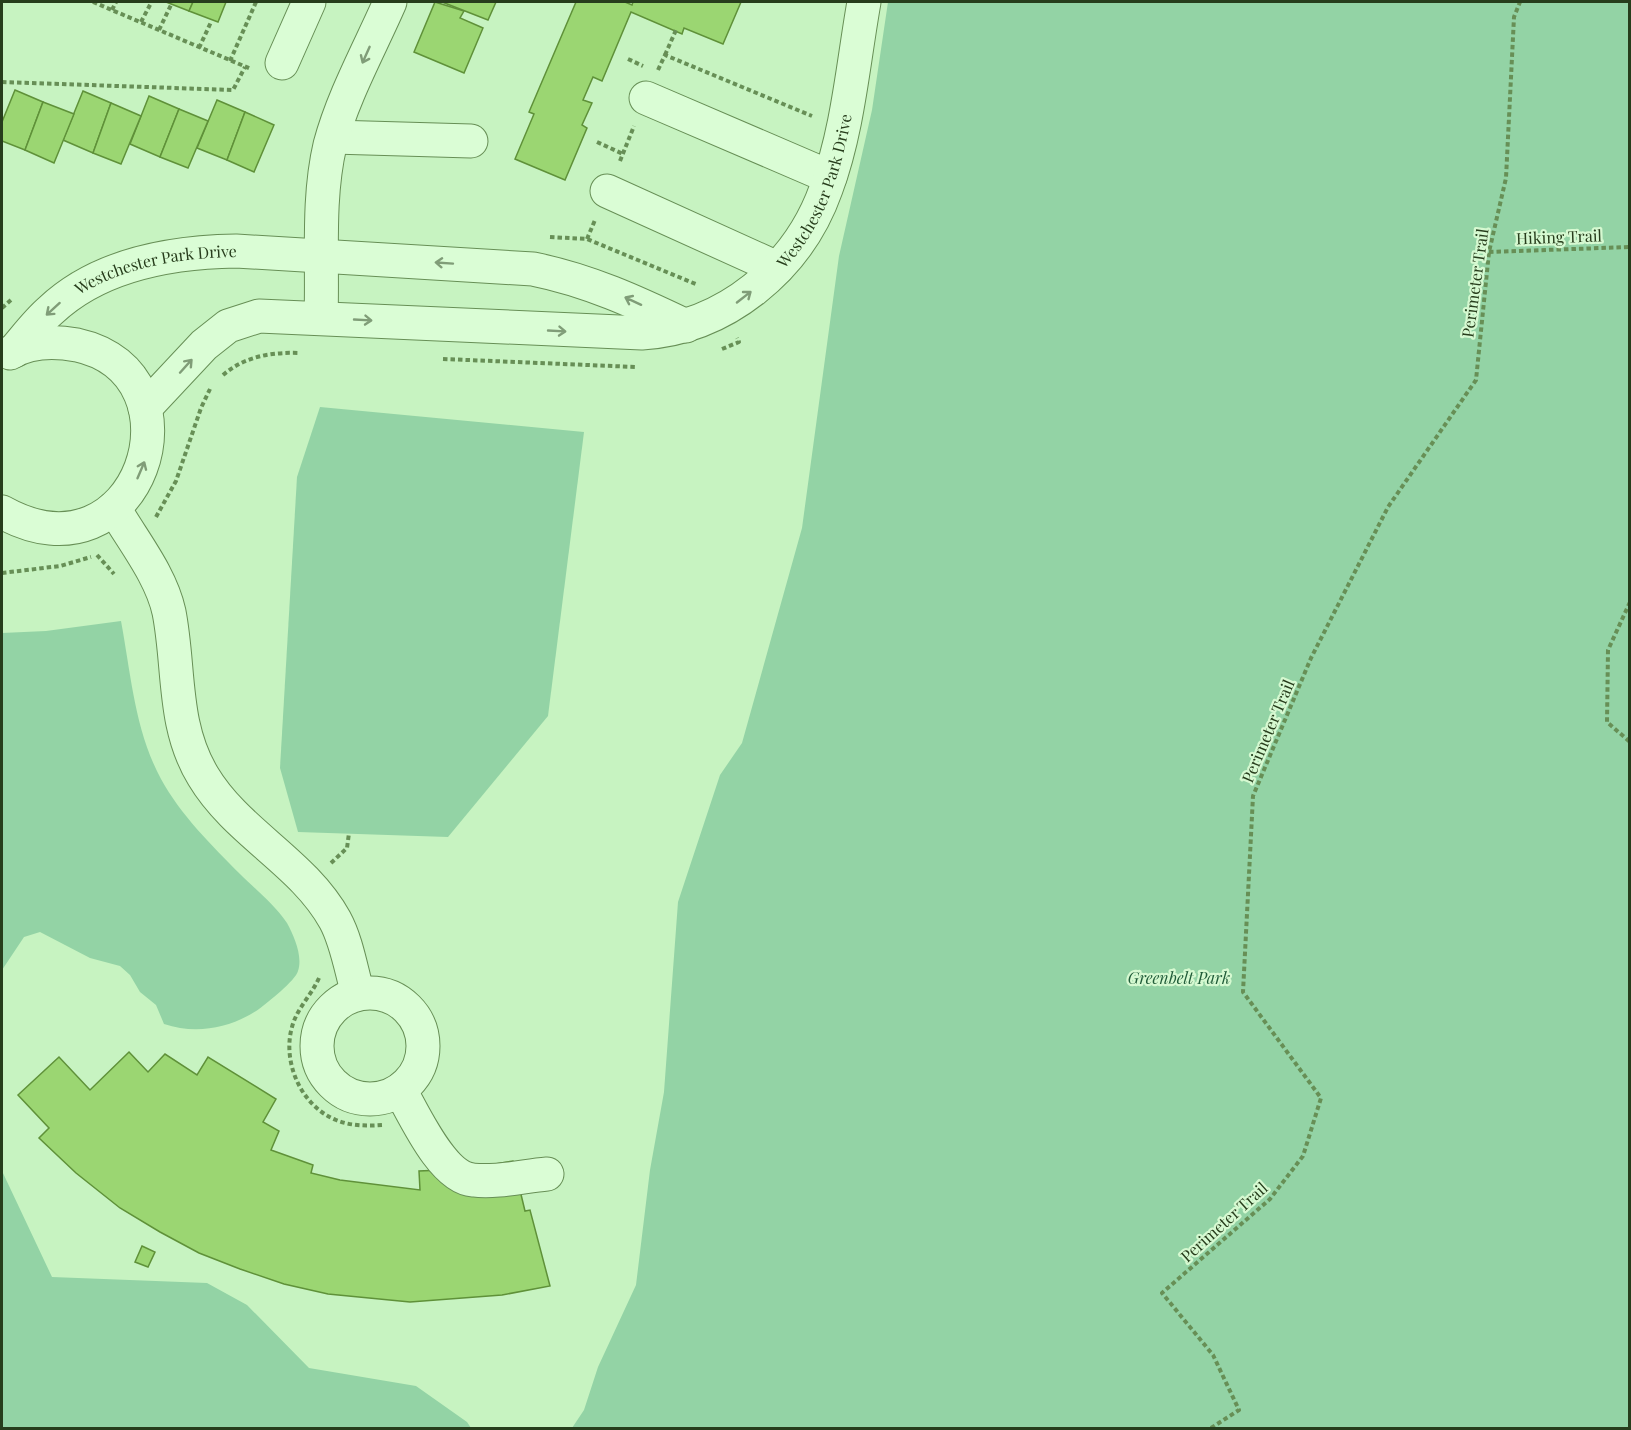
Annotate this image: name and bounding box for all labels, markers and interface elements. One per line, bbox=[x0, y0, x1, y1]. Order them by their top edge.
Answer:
one-way arrow bbox=[360, 46, 372, 64]
street label: Westchester Park Drive bbox=[771, 112, 856, 273]
street label: Hiking Trail bbox=[1516, 224, 1603, 248]
street label: Perimeter Trail bbox=[1456, 227, 1493, 339]
street label: Westchester Park Drive bbox=[70, 240, 237, 299]
one-way arrow bbox=[435, 258, 455, 269]
one-way arrow bbox=[736, 291, 752, 304]
one-way arrow bbox=[625, 295, 643, 307]
one-way arrow bbox=[46, 302, 61, 316]
one-way arrow bbox=[352, 315, 372, 326]
one-way arrow bbox=[547, 325, 567, 336]
one-way arrow bbox=[179, 359, 193, 374]
one-way arrow bbox=[136, 461, 147, 479]
street label: Perimeter Trail bbox=[1236, 676, 1299, 785]
park label: Greenbelt Park bbox=[1128, 967, 1230, 988]
street label: Perimeter Trail bbox=[1176, 1177, 1272, 1266]

